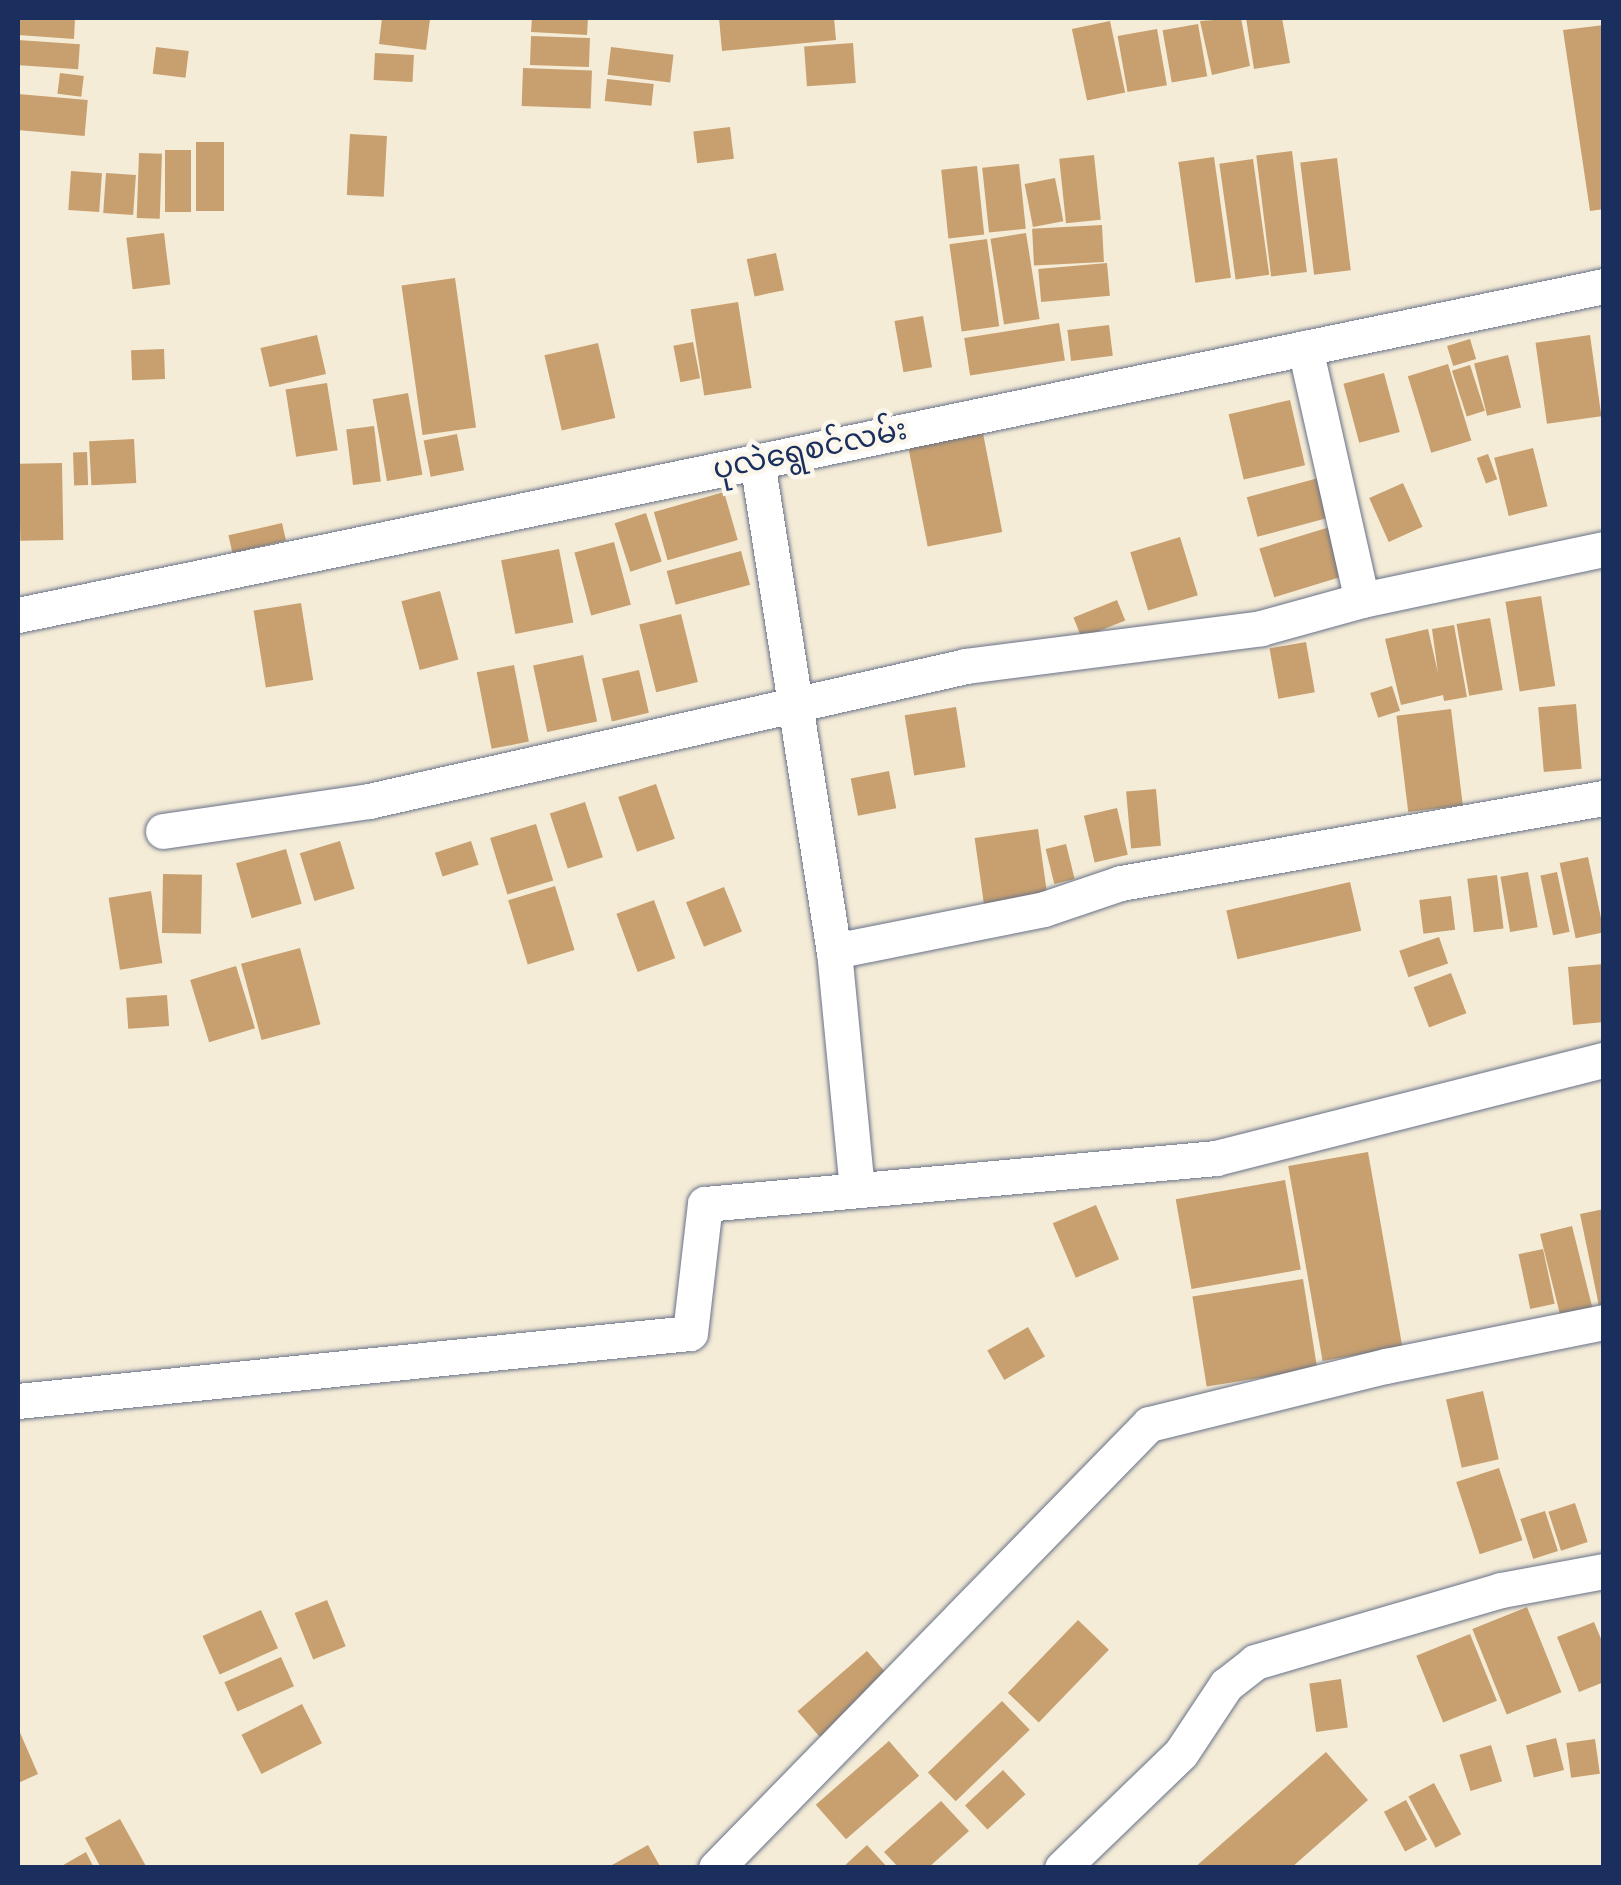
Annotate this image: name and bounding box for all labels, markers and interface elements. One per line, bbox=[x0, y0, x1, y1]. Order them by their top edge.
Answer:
street label: ပုလဲရွေစင်လမ်း bbox=[710, 412, 910, 488]

